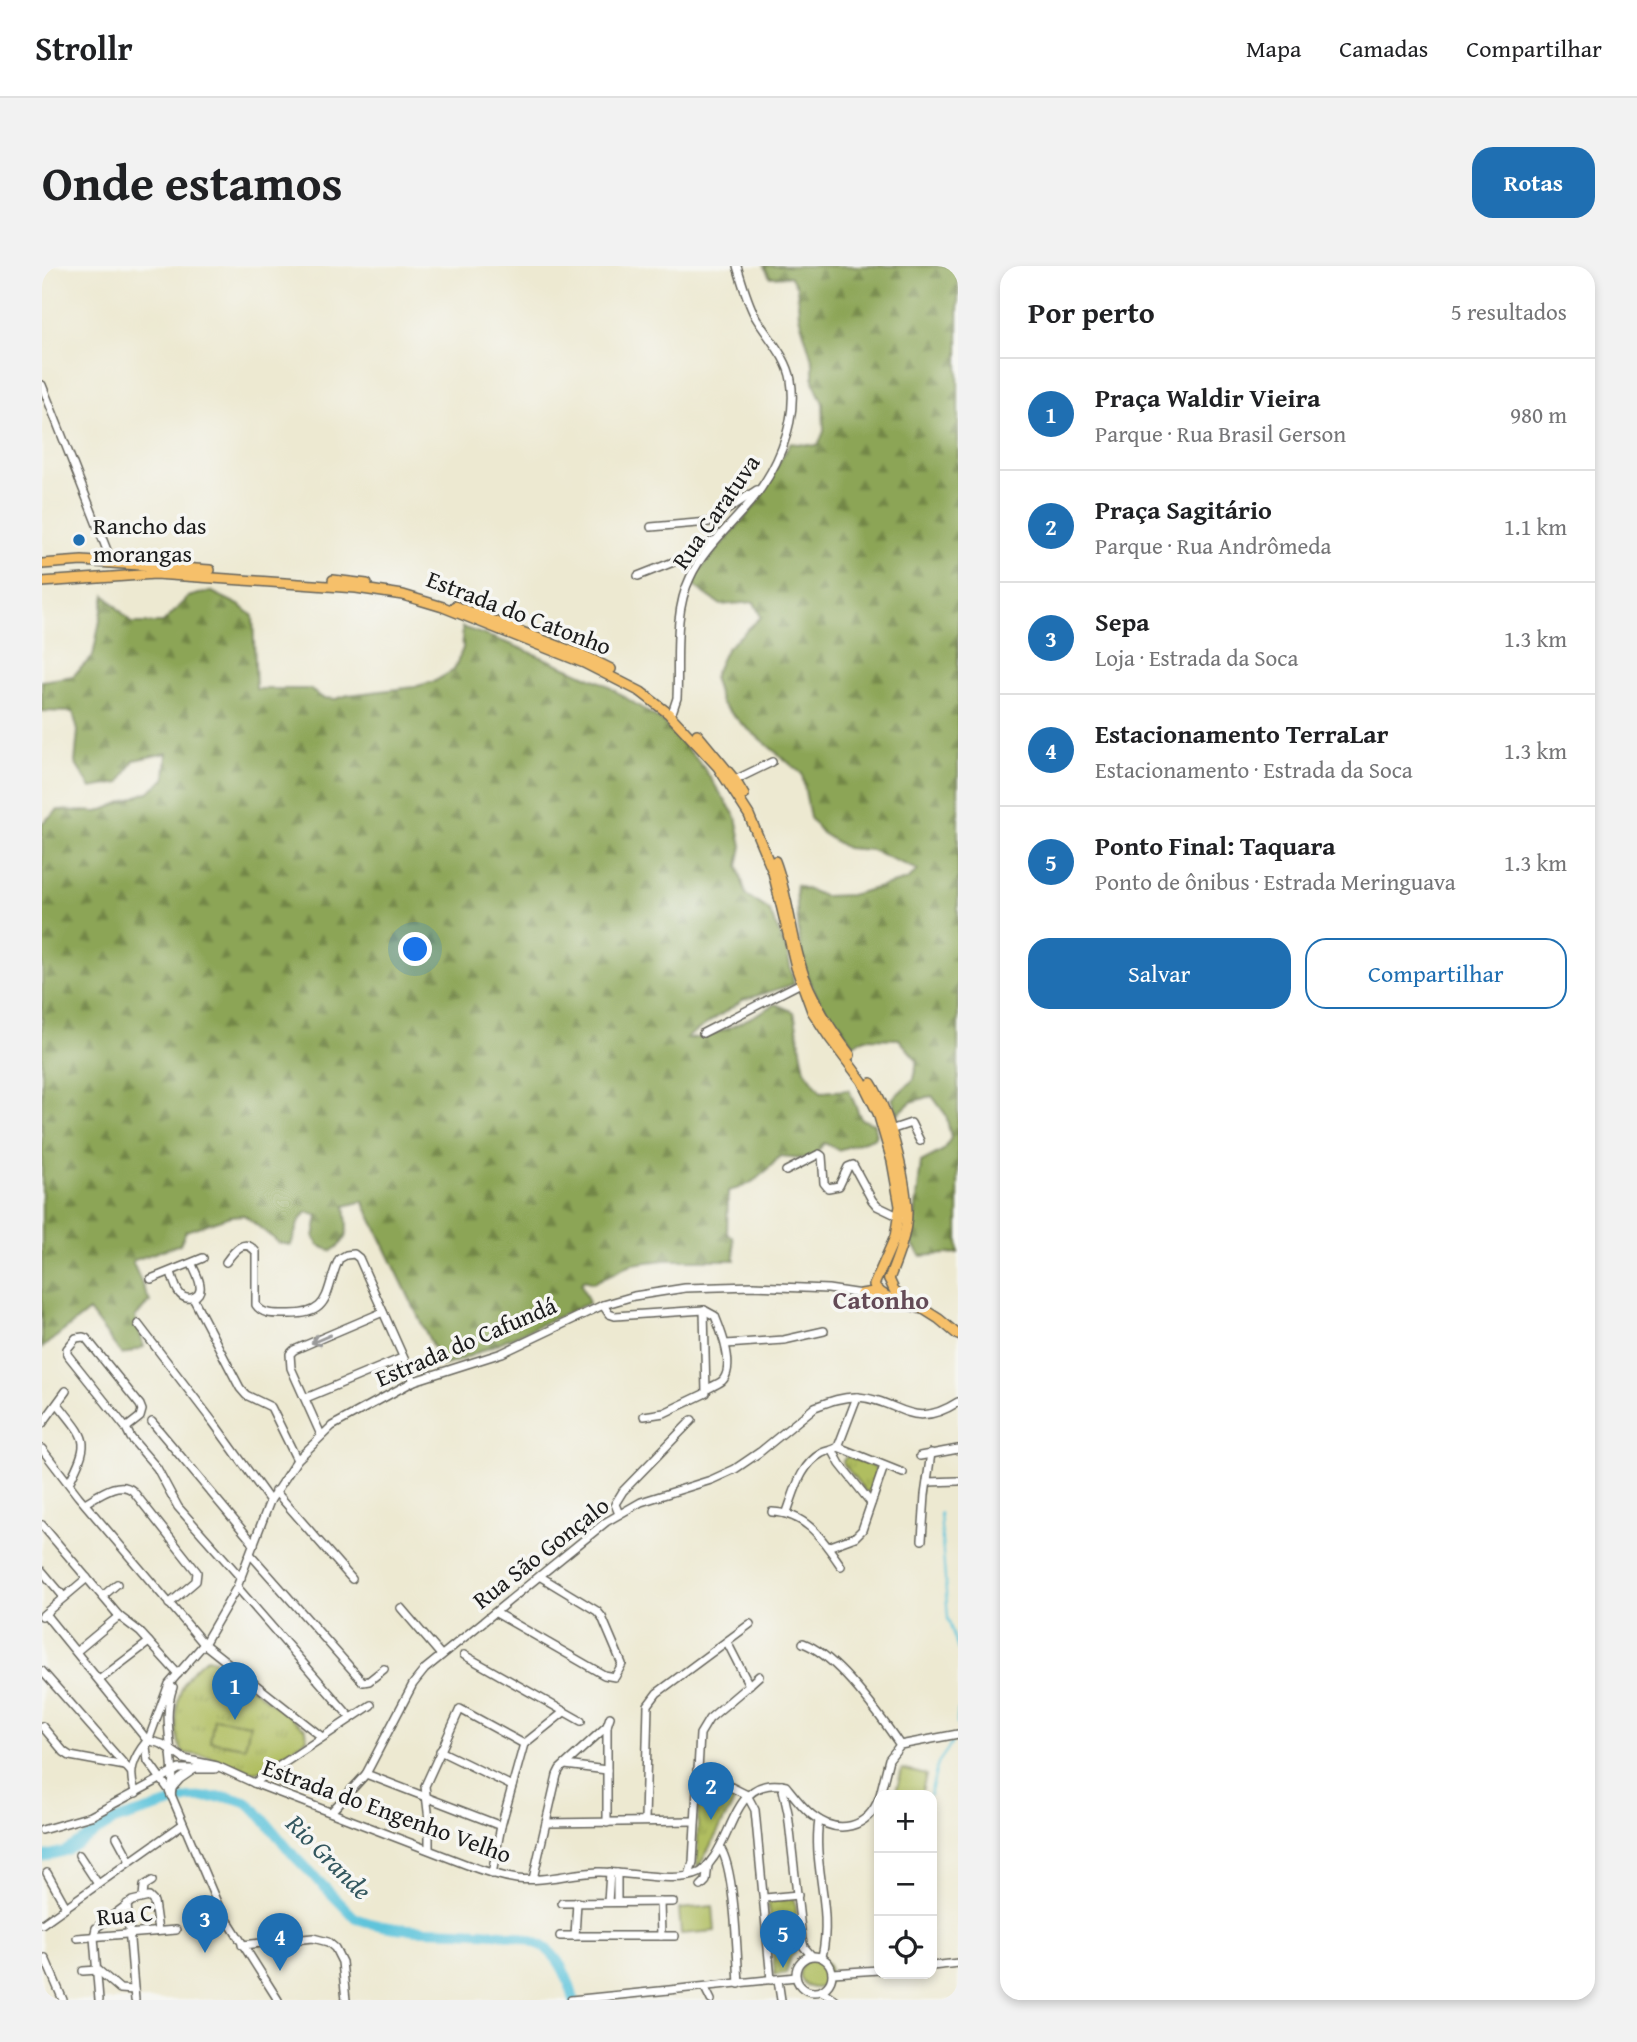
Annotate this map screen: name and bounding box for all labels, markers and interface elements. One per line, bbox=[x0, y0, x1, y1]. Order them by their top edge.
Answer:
text: Strollr bbox=[35, 24, 133, 72]
text: Mapa bbox=[1246, 31, 1301, 66]
text: Camadas bbox=[1339, 31, 1428, 66]
text: Compartilhar bbox=[1466, 31, 1602, 66]
text: Onde estamos bbox=[42, 146, 343, 218]
button: Rotas bbox=[1472, 147, 1595, 218]
text: Por perto bbox=[1028, 290, 1155, 334]
text: 5 resultados bbox=[1451, 295, 1567, 328]
text: Praça Waldir Vieira bbox=[1095, 378, 1321, 417]
text: 1 bbox=[1045, 398, 1057, 431]
text: 980 m bbox=[1510, 398, 1567, 431]
text: Parque · Rua Brasil Gerson bbox=[1095, 417, 1346, 450]
street label: Rua Caratuva bbox=[663, 447, 768, 576]
text: Praça Sagitário bbox=[1095, 490, 1272, 529]
place label: Rancho das morangas bbox=[93, 508, 207, 571]
text: 2 bbox=[1045, 510, 1057, 543]
text: 1.1 km bbox=[1504, 510, 1567, 543]
text: Parque · Rua Andrômeda bbox=[1095, 529, 1331, 562]
marker: Rancho das morangas bbox=[71, 532, 87, 548]
street label: Estrada do Catonho bbox=[422, 561, 617, 664]
text: Sepa bbox=[1095, 602, 1150, 641]
text: 3 bbox=[1045, 622, 1057, 655]
text: 1.3 km bbox=[1504, 622, 1567, 655]
text: Loja · Estrada da Soca bbox=[1095, 641, 1298, 674]
text: Estacionamento TerraLar bbox=[1095, 714, 1389, 753]
text: 4 bbox=[1045, 734, 1057, 767]
text: 1.3 km bbox=[1504, 734, 1567, 767]
text: Estacionamento · Estrada da Soca bbox=[1095, 753, 1413, 786]
text: Ponto Final: Taquara bbox=[1095, 826, 1336, 865]
text: 5 bbox=[1045, 846, 1057, 879]
text: 1.3 km bbox=[1504, 846, 1567, 879]
text: Ponto de ônibus · Estrada Meringuava bbox=[1095, 865, 1456, 898]
your location bbox=[398, 932, 432, 966]
button: Salvar bbox=[1028, 938, 1291, 1009]
button: Compartilhar bbox=[1305, 938, 1567, 1009]
district label: Catonho bbox=[833, 1280, 929, 1319]
street label: Estrada do Cafundá bbox=[370, 1287, 562, 1395]
one-way arrow bbox=[310, 1333, 332, 1346]
street label: Rua São Gonçalo bbox=[465, 1488, 616, 1617]
pin: 1 bbox=[212, 1662, 258, 1720]
street label: Estrada do Engenho Velho bbox=[258, 1749, 516, 1872]
pin: 2 bbox=[688, 1762, 734, 1820]
map controls bbox=[874, 1790, 937, 1979]
button: + bbox=[874, 1790, 937, 1853]
water label: Rio Grande bbox=[277, 1804, 381, 1909]
button: − bbox=[874, 1853, 937, 1916]
street label: Rua C bbox=[95, 1895, 155, 1934]
pin: 3 bbox=[182, 1895, 228, 1953]
pin: 5 bbox=[760, 1910, 806, 1968]
pin: 4 bbox=[257, 1913, 303, 1971]
button: locate bbox=[874, 1916, 937, 1979]

